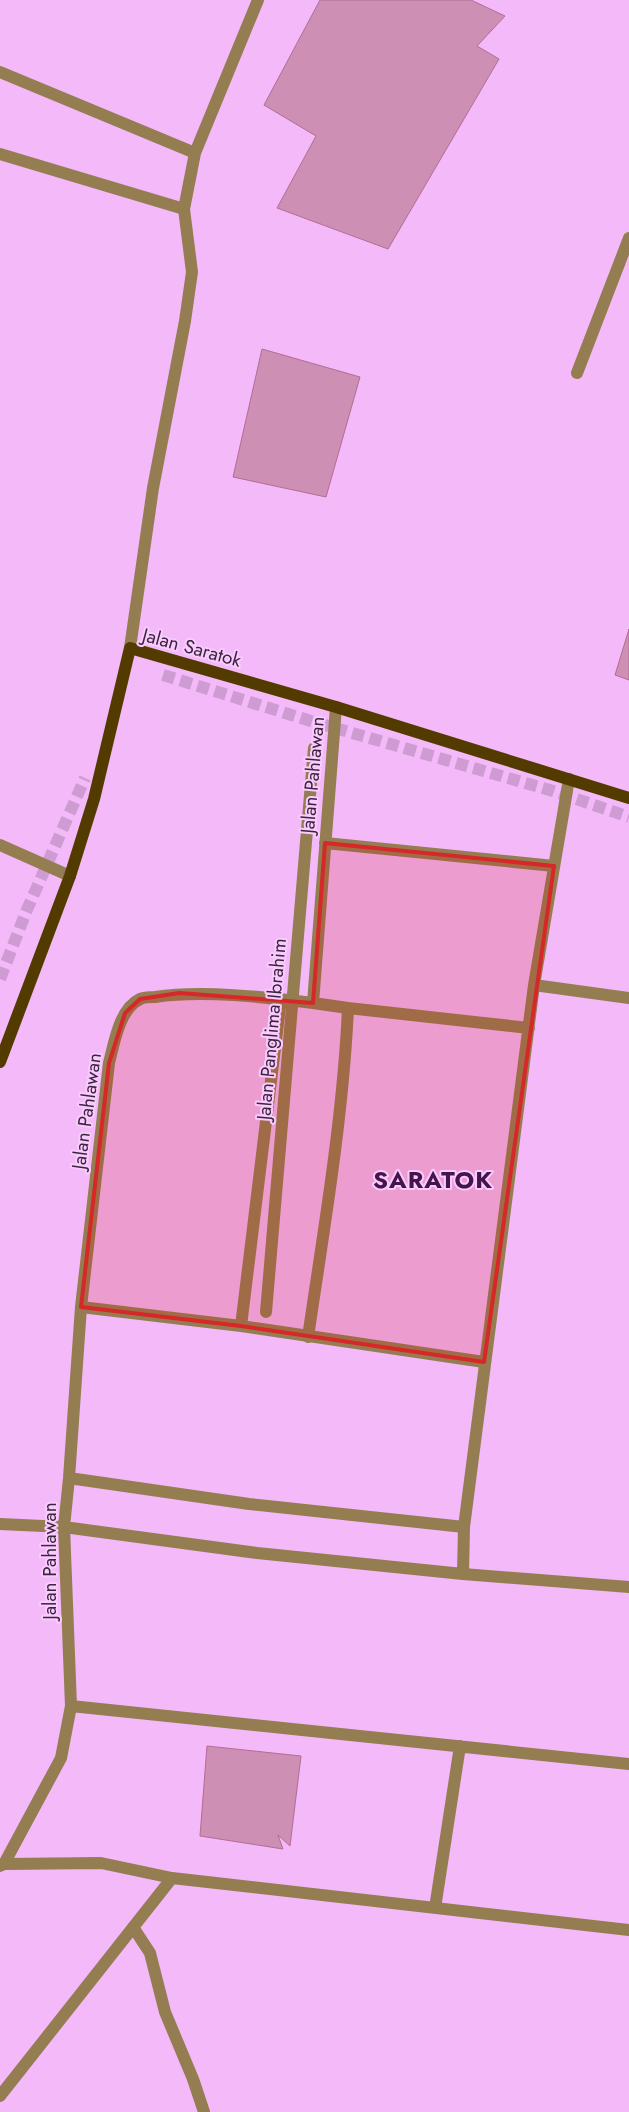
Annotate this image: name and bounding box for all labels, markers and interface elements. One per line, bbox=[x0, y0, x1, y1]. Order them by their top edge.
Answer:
street label: Jalan Saratok bbox=[137, 621, 245, 674]
street label: Jalan Pahlawan bbox=[294, 715, 331, 838]
street label: Jalan Panglima Ibrahim bbox=[250, 937, 293, 1124]
street label: Jalan Pahlawan bbox=[65, 1051, 108, 1174]
district label: SARATOK bbox=[373, 1162, 493, 1197]
street label: Jalan Pahlawan bbox=[36, 1502, 63, 1623]

